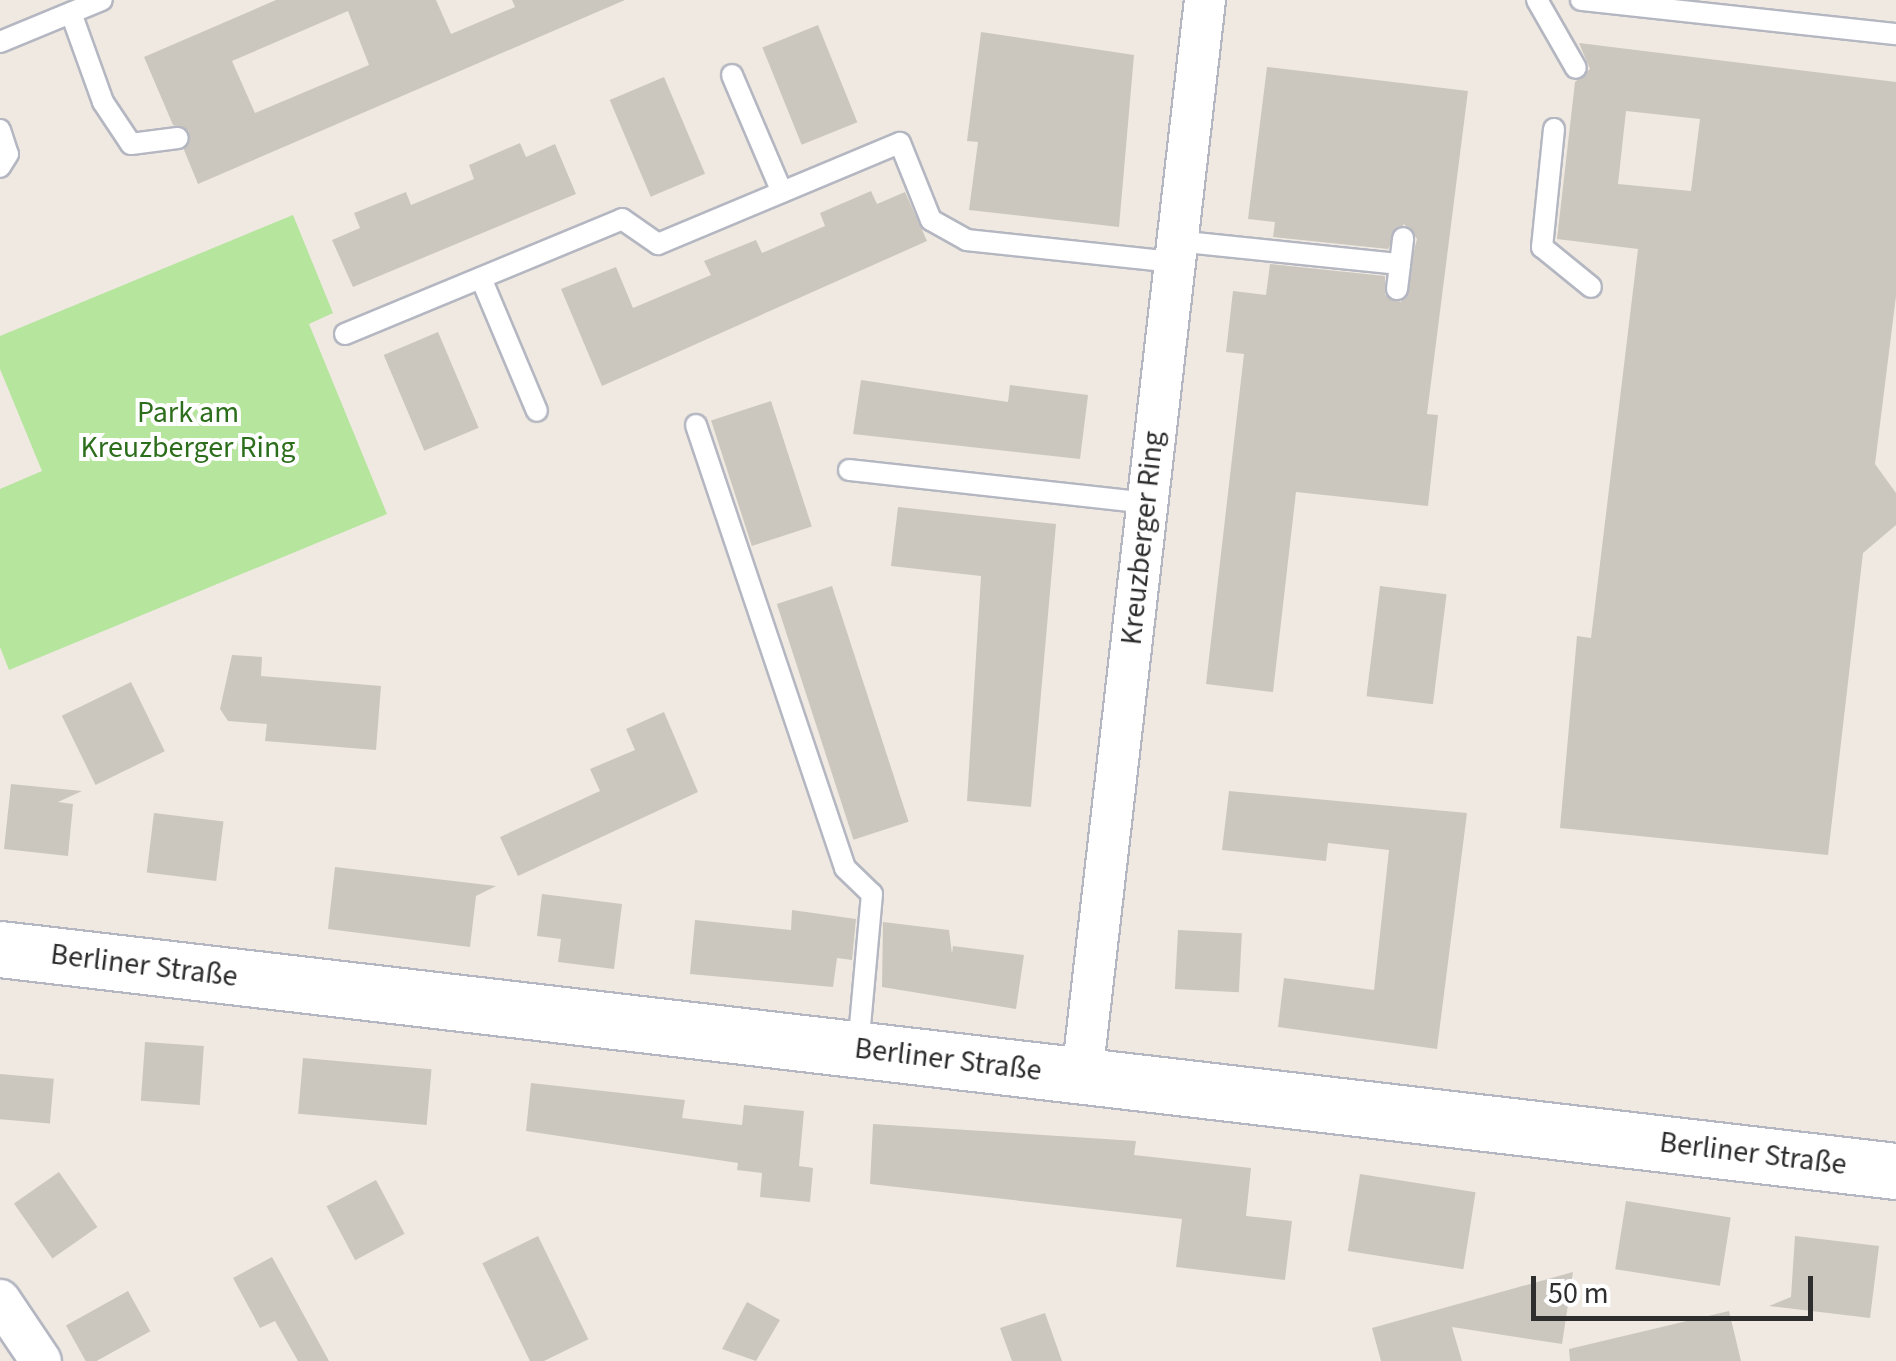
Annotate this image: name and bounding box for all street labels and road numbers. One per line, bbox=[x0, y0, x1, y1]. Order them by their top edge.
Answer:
street label: Kreuzberger Ring bbox=[1114, 429, 1172, 647]
street label: Berliner Straße bbox=[48, 937, 240, 995]
street label: Berliner Straße bbox=[852, 1031, 1044, 1089]
street label: Berliner Straße bbox=[1657, 1125, 1849, 1183]

